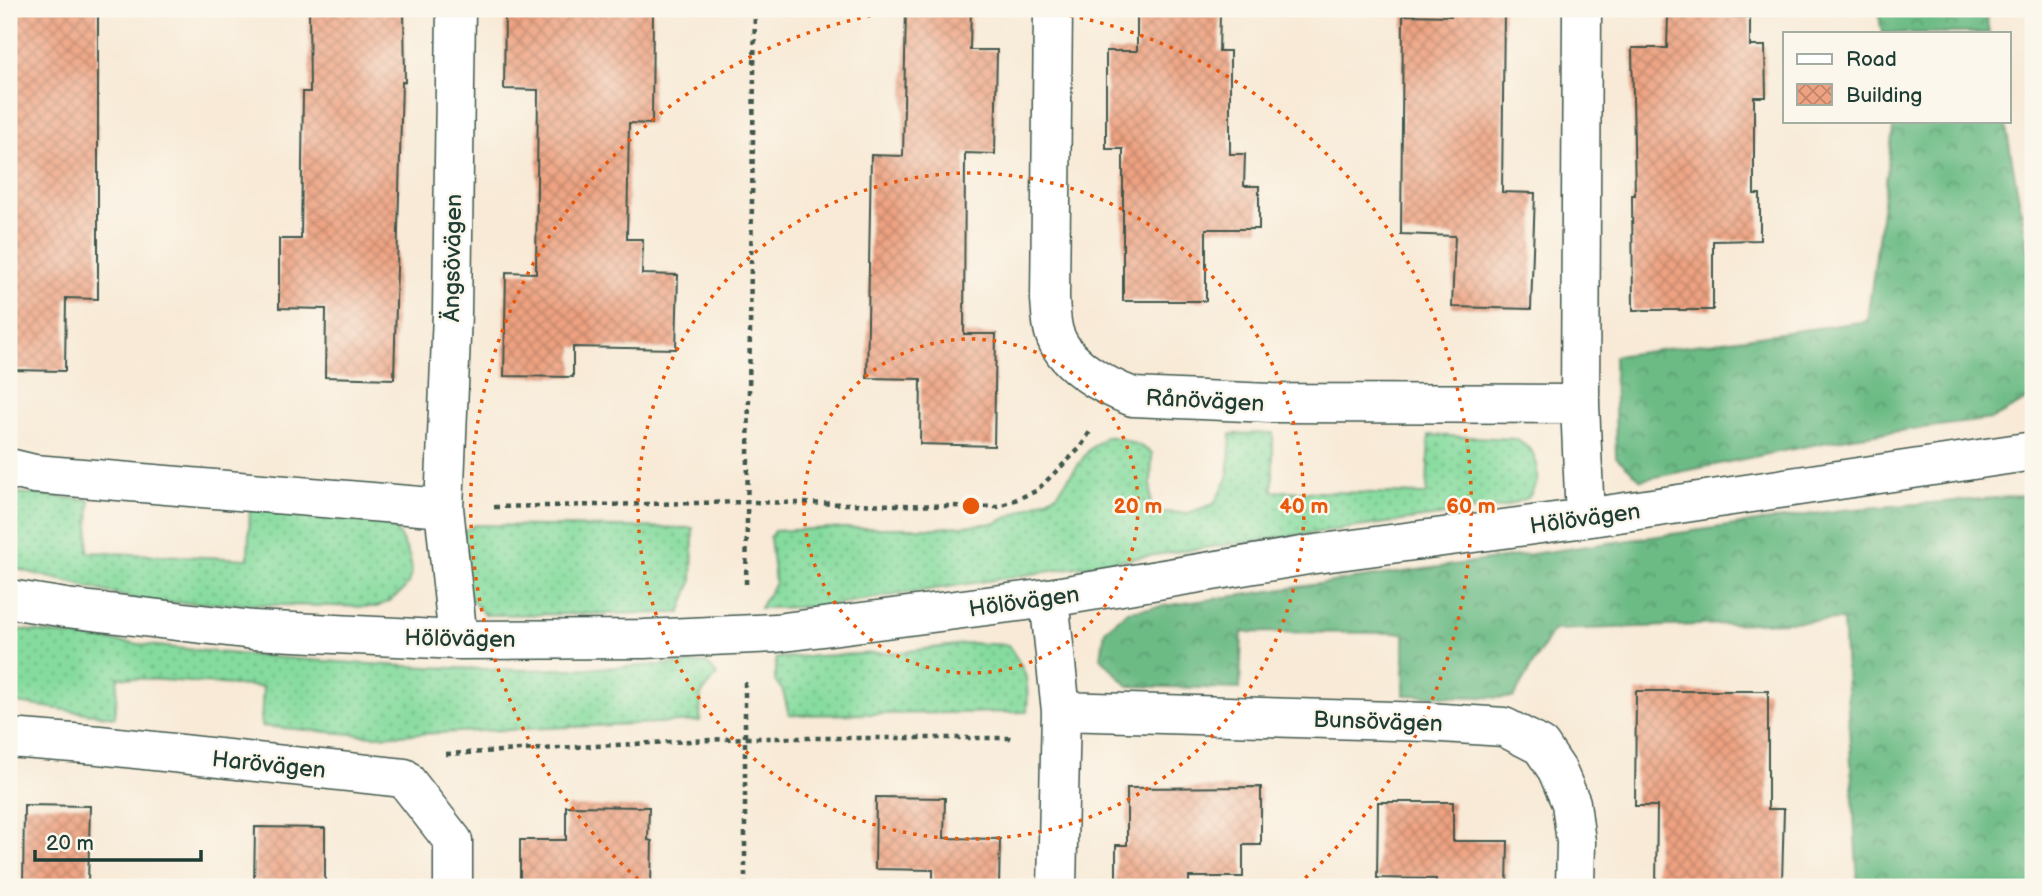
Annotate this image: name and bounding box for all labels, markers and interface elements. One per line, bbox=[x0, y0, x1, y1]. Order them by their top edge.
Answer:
legend bbox=[1783, 32, 2010, 122]
text: Road bbox=[1846, 47, 1897, 72]
text: Building bbox=[1846, 83, 1922, 108]
street label: Ängsövägen bbox=[438, 194, 468, 322]
street label: Rånövägen bbox=[1145, 384, 1265, 418]
centre of rings bbox=[959, 494, 983, 518]
text: 20 m bbox=[1114, 494, 1162, 519]
text: 40 m bbox=[1279, 494, 1329, 519]
text: 60 m bbox=[1446, 494, 1496, 519]
street label: Hölövägen bbox=[1528, 497, 1642, 541]
street label: Hölövägen bbox=[967, 580, 1081, 624]
street label: Hölövägen bbox=[404, 624, 516, 654]
street label: Bunsövägen bbox=[1313, 706, 1443, 738]
street label: Harövägen bbox=[211, 745, 327, 785]
scale bar bbox=[35, 819, 201, 863]
text: 20 m bbox=[46, 831, 94, 856]

